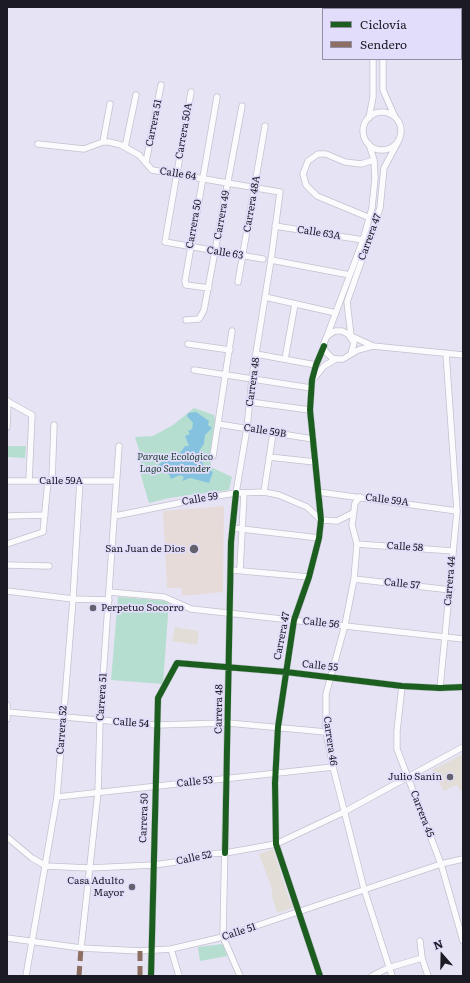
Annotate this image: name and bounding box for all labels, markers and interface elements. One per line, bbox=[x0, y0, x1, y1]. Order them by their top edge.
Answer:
legend bbox=[322, 8, 462, 60]
text: Ciclovía bbox=[360, 15, 407, 33]
text: Sendero bbox=[360, 35, 407, 53]
street label: Carrera 51 bbox=[144, 98, 164, 148]
street label: Carrera 50A bbox=[173, 102, 195, 160]
street label: Calle 64 bbox=[159, 165, 197, 183]
street label: Carrera 48A bbox=[241, 175, 263, 233]
street label: Carrera 49 bbox=[212, 190, 232, 240]
street label: Carrera 50 bbox=[184, 199, 204, 249]
street label: Carrera 47 bbox=[356, 212, 384, 262]
street label: Calle 63A bbox=[296, 224, 342, 242]
street label: Calle 63 bbox=[206, 244, 244, 262]
street label: Carrera 48 bbox=[244, 357, 262, 407]
street label: Calle 59B bbox=[243, 422, 287, 440]
park label: Parque Ecológico Lago Santander bbox=[137, 451, 213, 474]
street label: Calle 59A bbox=[39, 475, 83, 487]
street label: Calle 59 bbox=[181, 490, 219, 508]
street label: Calle 59A bbox=[365, 491, 409, 509]
street label: Calle 58 bbox=[386, 540, 424, 554]
place label: San Juan de Dios bbox=[105, 543, 185, 555]
marker: San Juan de Dios bbox=[188, 543, 200, 555]
street label: Carrera 44 bbox=[442, 556, 458, 606]
street label: Calle 57 bbox=[383, 576, 421, 592]
place label: Perpetuo Socorro bbox=[101, 602, 184, 614]
marker: Perpetuo Socorro bbox=[88, 603, 98, 613]
street label: Carrera 47 bbox=[271, 611, 293, 661]
street label: Calle 56 bbox=[302, 615, 340, 631]
street label: Calle 55 bbox=[301, 658, 339, 674]
street label: Carrera 51 bbox=[94, 673, 110, 721]
street label: Carrera 48 bbox=[213, 684, 225, 734]
street label: Carrera 52 bbox=[54, 705, 70, 755]
street label: Calle 54 bbox=[112, 716, 150, 730]
street label: Carrera 46 bbox=[321, 716, 339, 766]
place label: Julio Sanín bbox=[388, 771, 442, 783]
marker: Julio Sanín bbox=[445, 772, 455, 782]
street label: Calle 53 bbox=[176, 774, 214, 790]
street label: Carrera 45 bbox=[408, 789, 436, 839]
street label: Carrera 50 bbox=[137, 793, 151, 843]
street label: Calle 52 bbox=[175, 848, 213, 868]
place label: Casa Adulto Mayor bbox=[67, 875, 124, 898]
marker: Casa Adulto Mayor bbox=[127, 882, 137, 892]
street label: Calle 51 bbox=[220, 921, 258, 943]
north arrow bbox=[422, 935, 462, 975]
text: N bbox=[431, 935, 445, 953]

